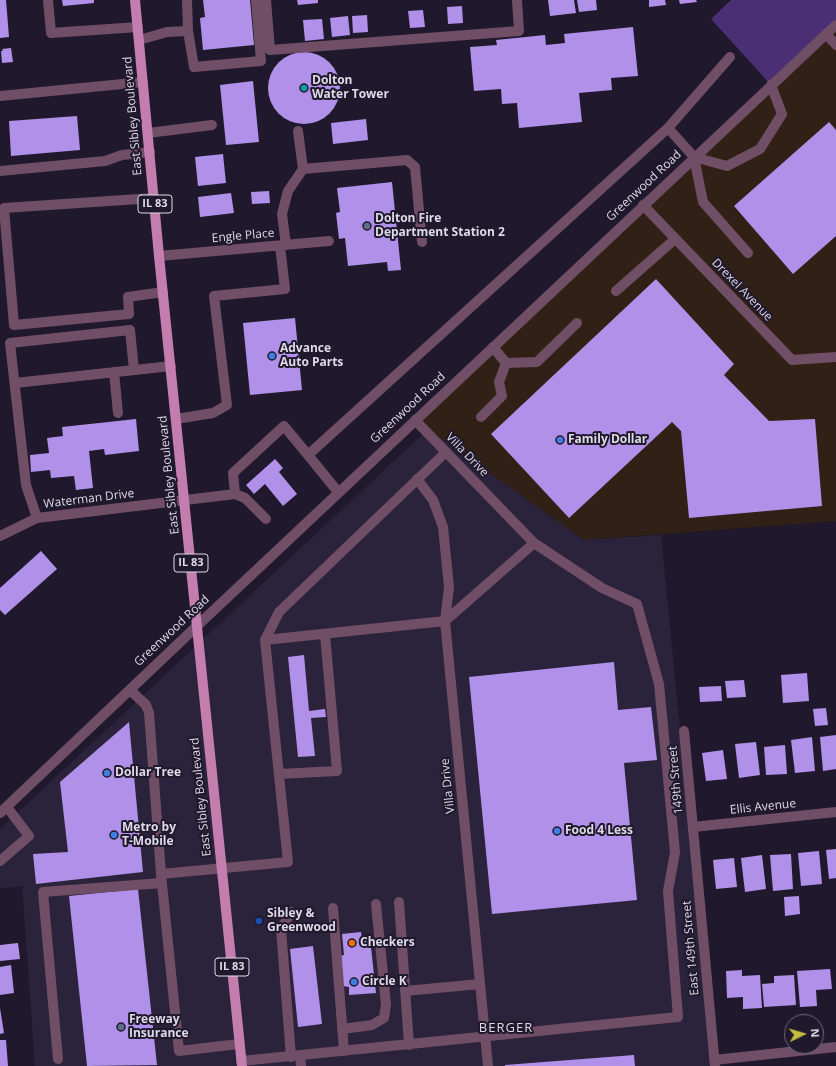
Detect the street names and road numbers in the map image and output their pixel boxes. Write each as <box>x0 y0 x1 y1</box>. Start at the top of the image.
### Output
street label: East Sibley Boulevard <box>121 56 145 176</box>
street label: Greenwood Road <box>604 148 684 224</box>
road number: IL 83 <box>138 195 172 213</box>
street label: Engle Place <box>211 226 275 246</box>
street label: Drexel Avenue <box>709 256 775 324</box>
street label: Greenwood Road <box>368 370 448 446</box>
street label: East Sibley Boulevard <box>156 415 182 535</box>
street label: Villa Drive <box>443 430 491 480</box>
street label: Waterman Drive <box>43 486 135 512</box>
road number: IL 83 <box>174 554 208 572</box>
street label: Greenwood Road <box>132 593 212 669</box>
street label: East Sibley Boulevard <box>188 737 214 857</box>
street label: 149th Street <box>666 745 686 815</box>
street label: Villa Drive <box>438 758 458 814</box>
street label: Ellis Avenue <box>729 796 797 818</box>
street label: East 149th Street <box>680 900 702 996</box>
road number: IL 83 <box>215 958 249 976</box>

